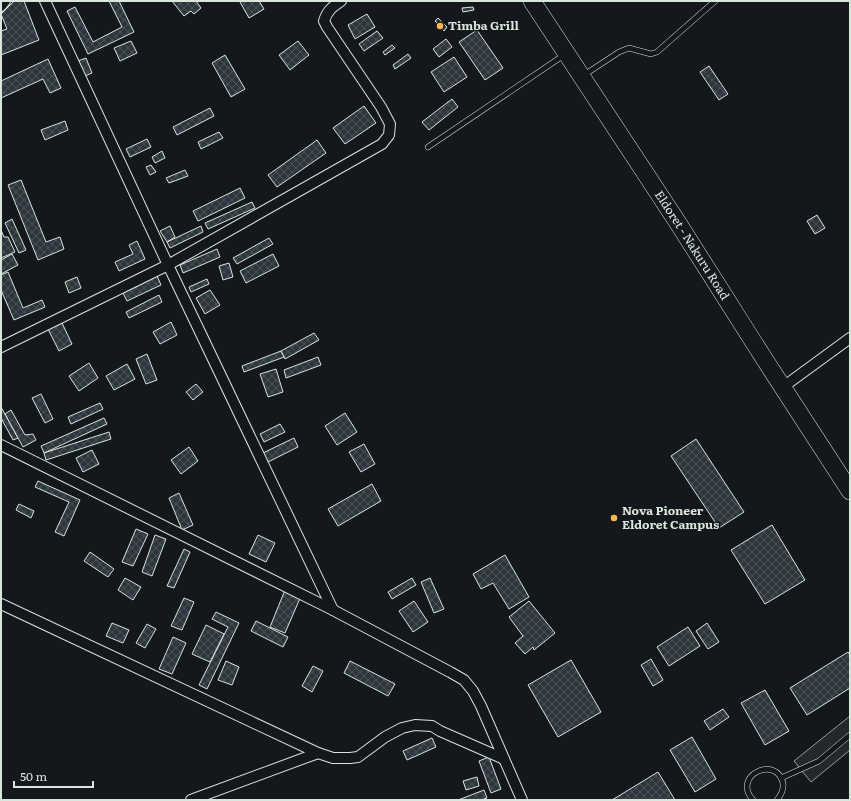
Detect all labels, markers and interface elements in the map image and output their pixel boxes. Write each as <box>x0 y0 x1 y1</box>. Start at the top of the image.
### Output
place label: Timba Grill <box>448 16 520 34</box>
marker: Timba Grill <box>435 21 445 31</box>
street label: Eldoret - Nakuru Road <box>651 187 735 304</box>
place label: Nova Pioneer Eldoret Campus <box>622 501 719 533</box>
marker: Nova Pioneer Eldoret Campus <box>609 513 619 523</box>
scale bar <box>14 763 93 789</box>
text: 50 m <box>20 767 47 785</box>

